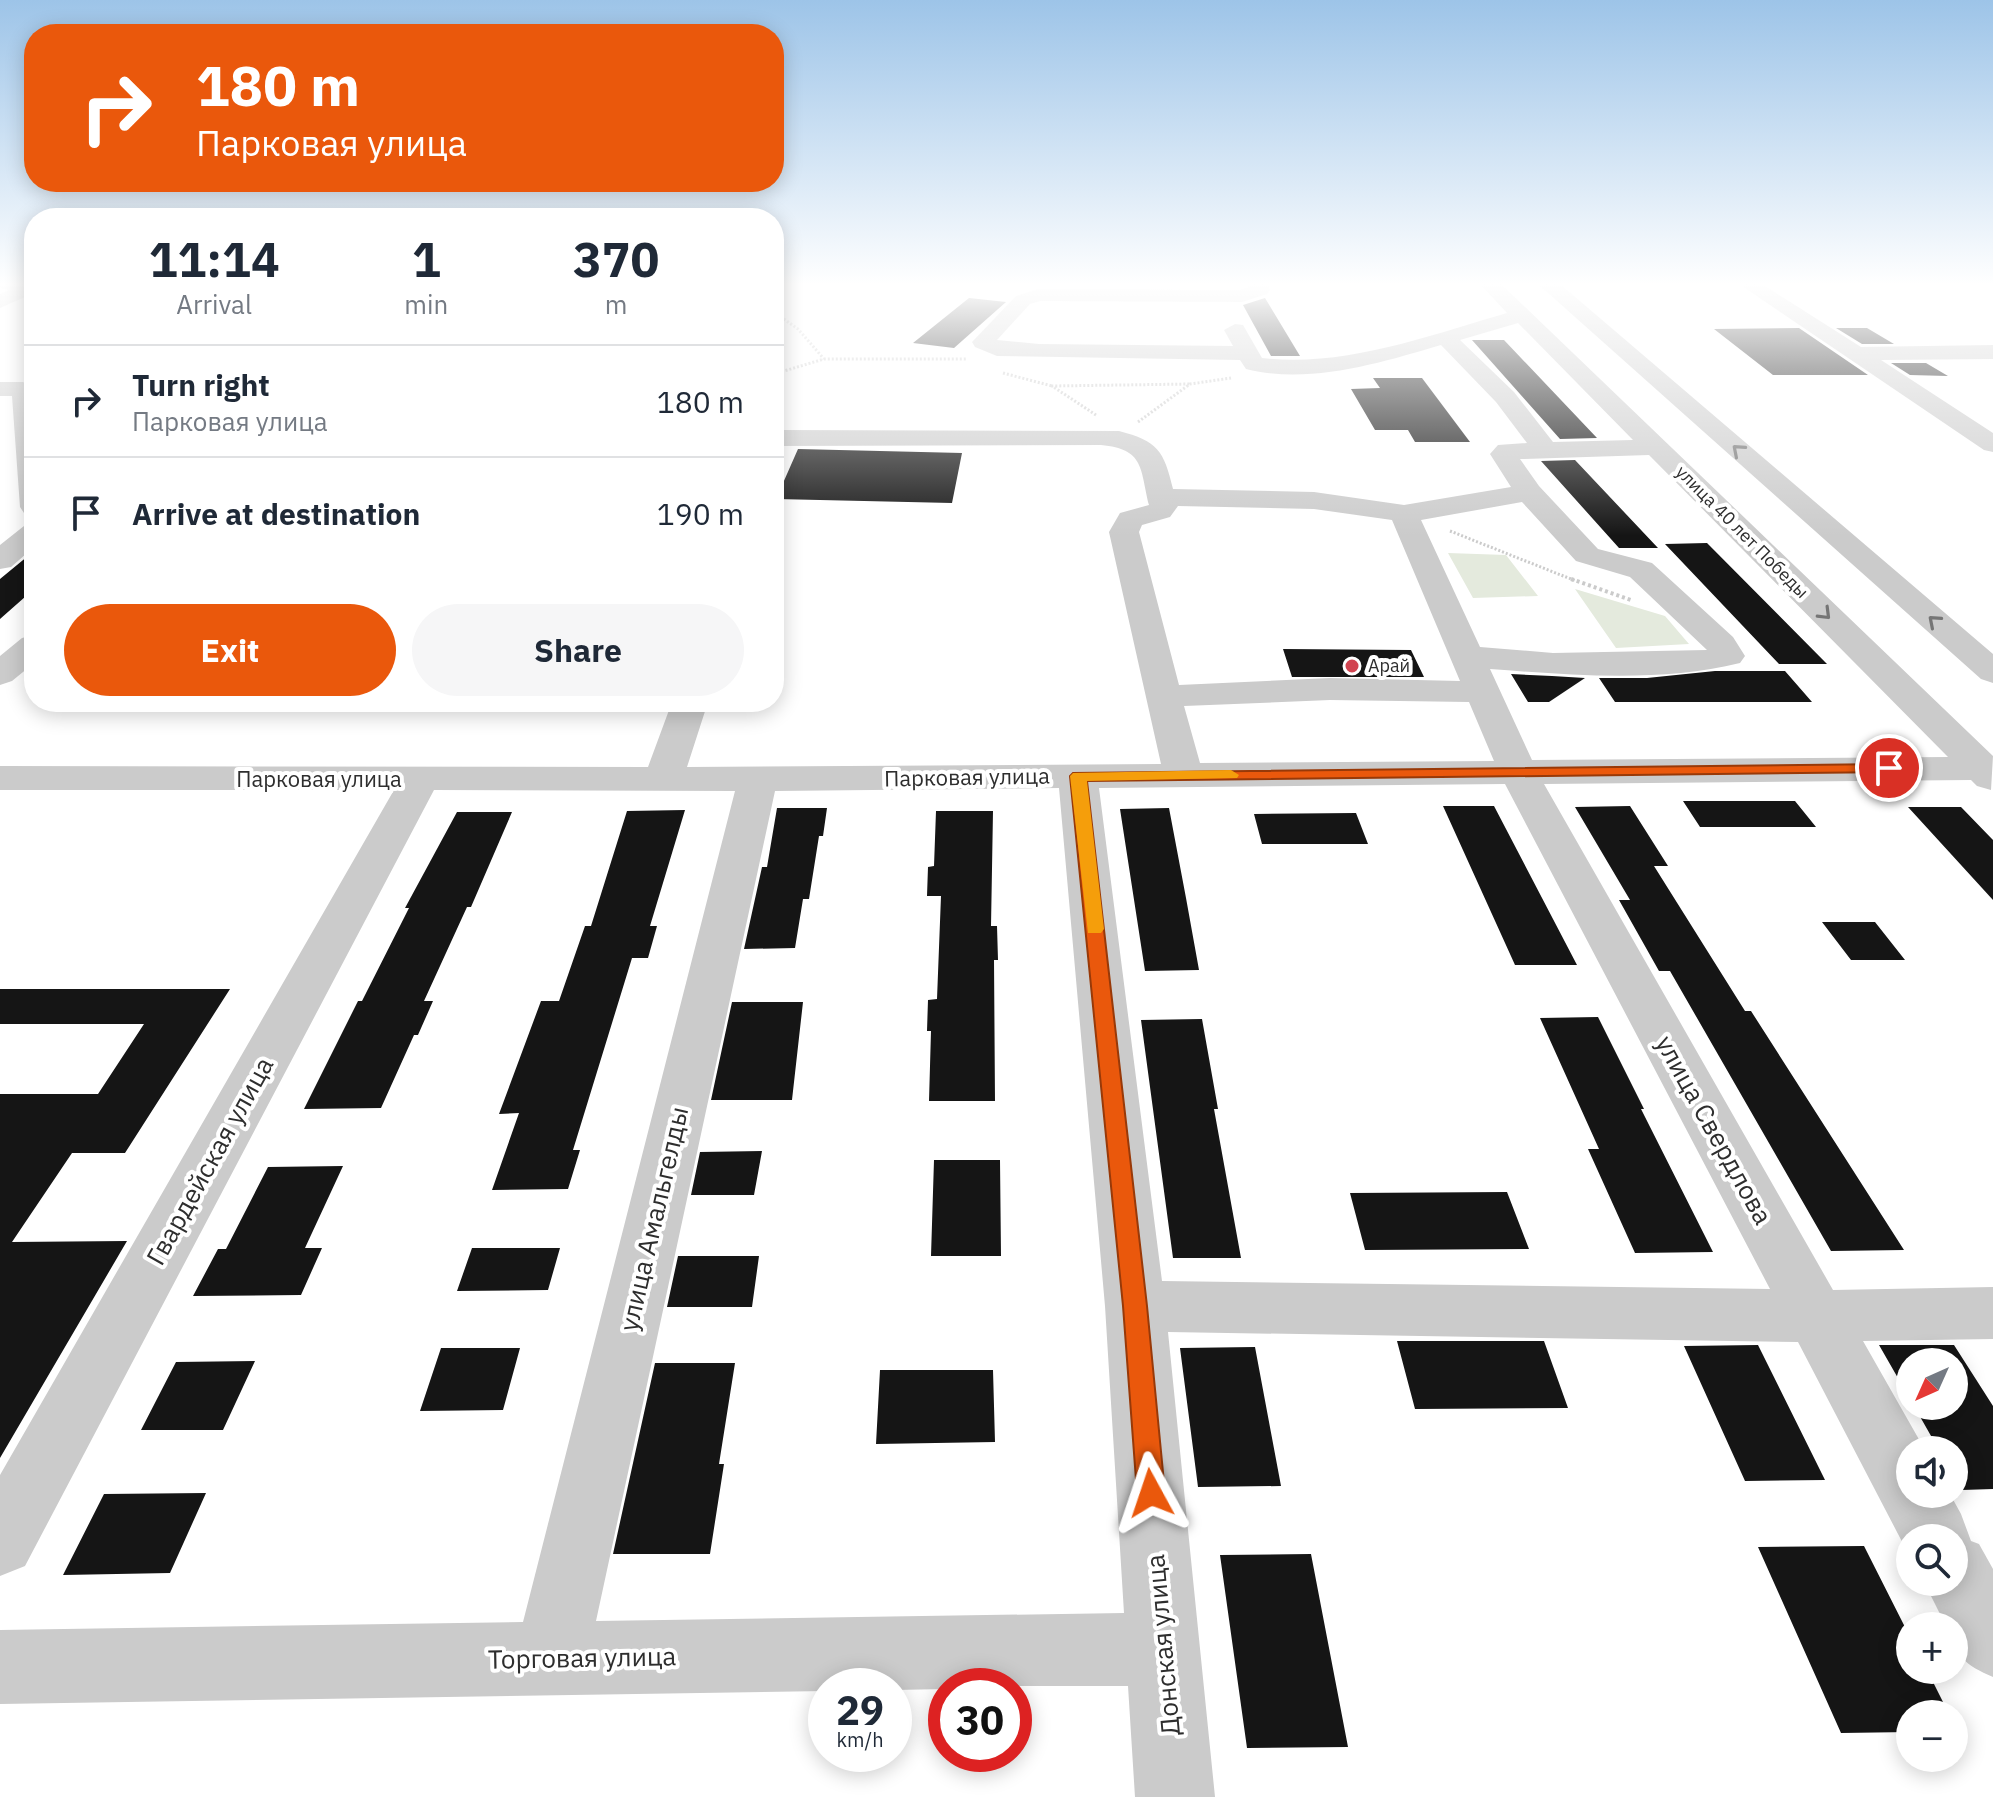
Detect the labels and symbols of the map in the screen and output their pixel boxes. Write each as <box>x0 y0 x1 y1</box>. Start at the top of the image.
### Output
one-way arrow <box>1733 445 1748 460</box>
street label: улица 40 лет Победы <box>1671 460 1814 603</box>
one-way arrow <box>1816 605 1830 619</box>
one-way arrow <box>1929 616 1944 631</box>
place label: Арай <box>1368 654 1410 677</box>
marker: Арай <box>1343 657 1361 675</box>
pin <box>1855 734 1923 802</box>
street label: Парковая улица <box>884 761 1050 792</box>
street label: Парковая улица <box>236 764 402 793</box>
street label: улица Свердлова <box>1649 1029 1781 1230</box>
street label: Гвардейская улица <box>138 1050 280 1271</box>
street label: улица Амальгелды <box>611 1103 695 1334</box>
north arrow <box>1896 1348 1968 1420</box>
position arrow <box>1109 1451 1193 1535</box>
street label: Донская улица <box>1137 1553 1187 1737</box>
street label: Торговая улица <box>487 1638 677 1676</box>
speed limit sign: 30 <box>928 1668 1032 1772</box>

